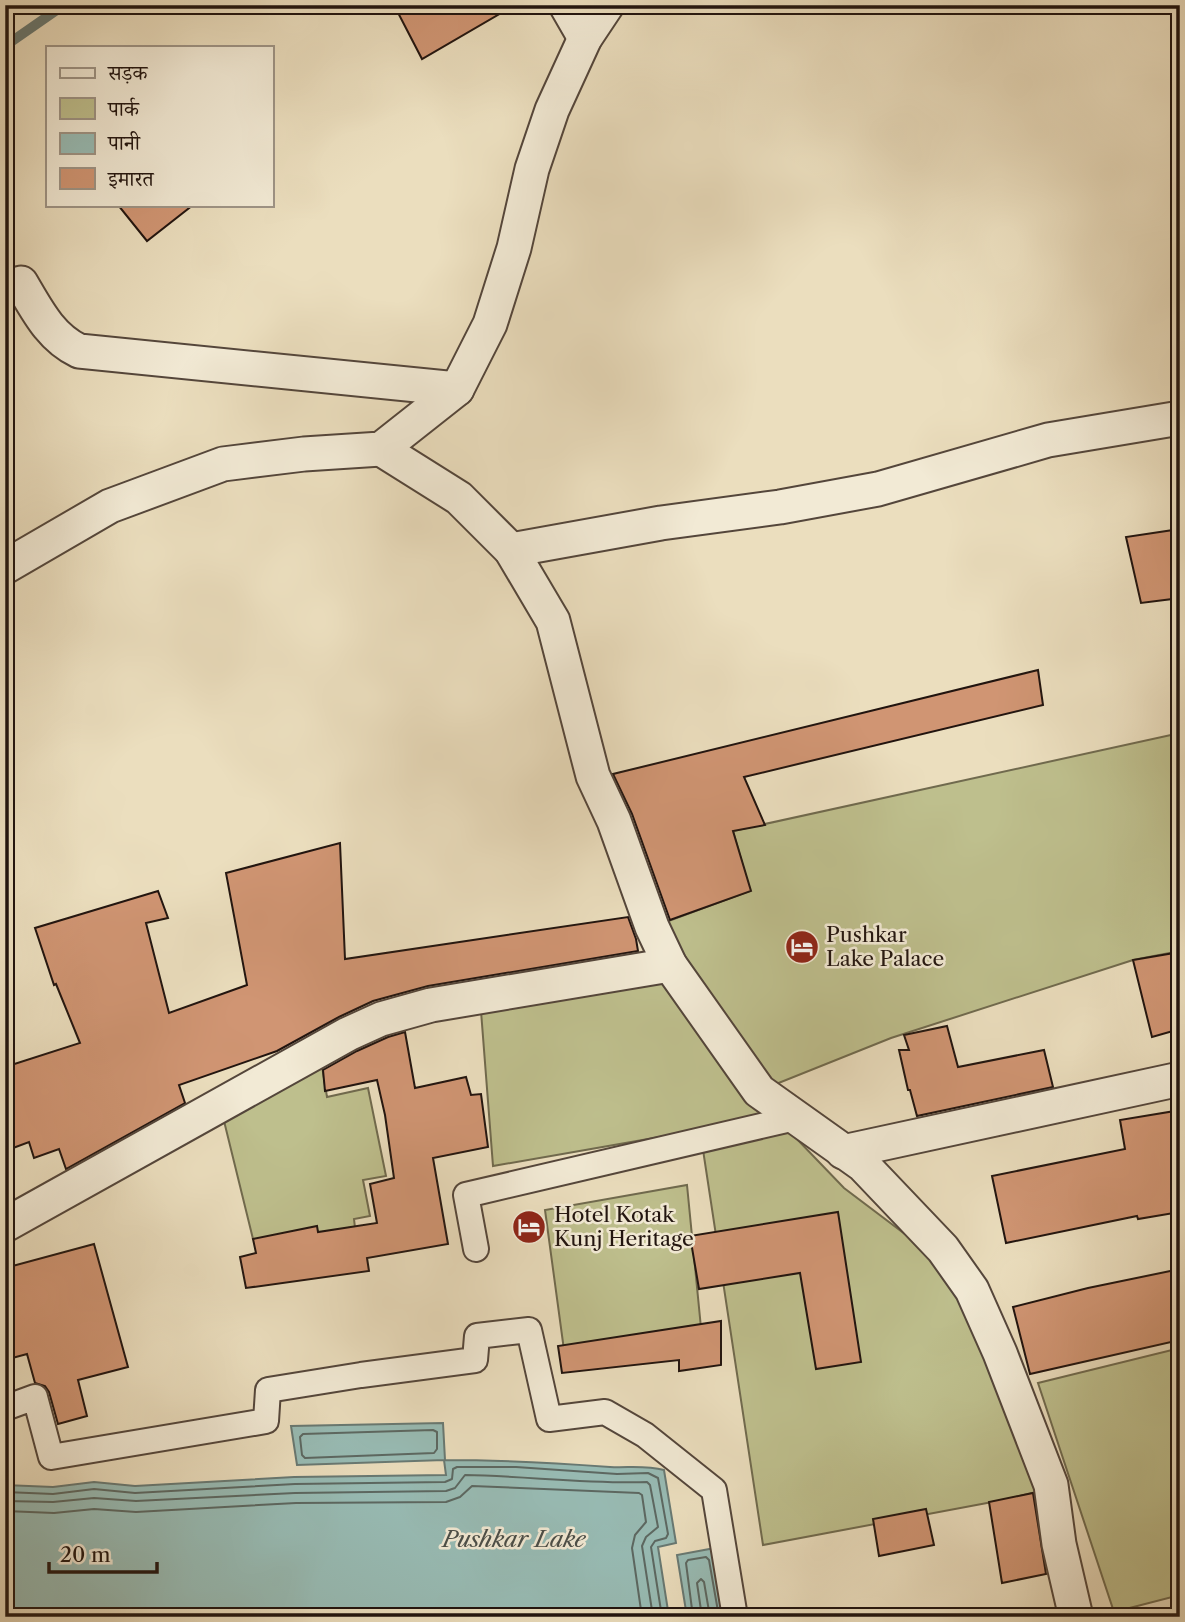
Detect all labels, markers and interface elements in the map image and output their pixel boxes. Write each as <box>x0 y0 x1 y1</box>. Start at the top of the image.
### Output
legend <box>46 46 273 206</box>
text: सड़क <box>107 60 148 85</box>
text: पार्क <box>107 96 140 121</box>
text: पानी <box>107 130 141 155</box>
text: इमारत <box>107 166 155 191</box>
place label: Pushkar Lake Palace <box>826 922 944 971</box>
hotel icon: Pushkar Lake Palace <box>783 928 821 966</box>
place label: Hotel Kotak Kunj Heritage <box>554 1202 694 1251</box>
hotel icon: Hotel Kotak Kunj Heritage <box>510 1208 548 1246</box>
water label: Pushkar Lake <box>440 1525 586 1553</box>
scale bar <box>49 1531 158 1575</box>
text: 20 m <box>60 1542 111 1567</box>

